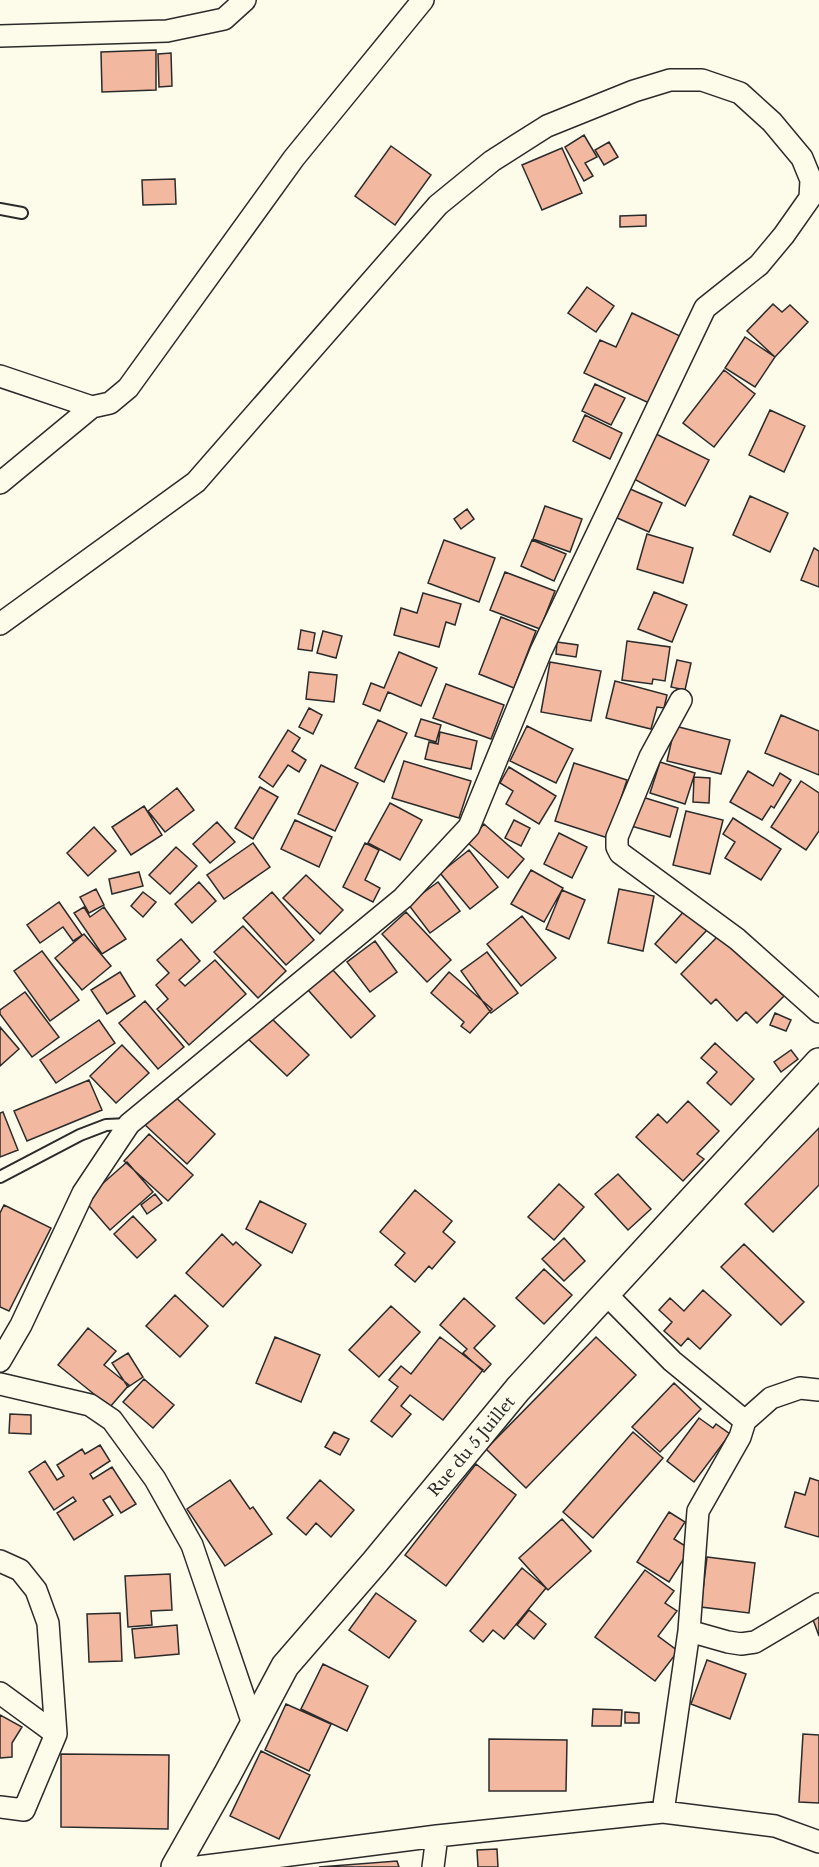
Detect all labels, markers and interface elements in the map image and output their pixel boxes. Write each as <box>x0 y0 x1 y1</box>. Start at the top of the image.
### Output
street label: Rue du 5 Juillet <box>423 1392 519 1500</box>

